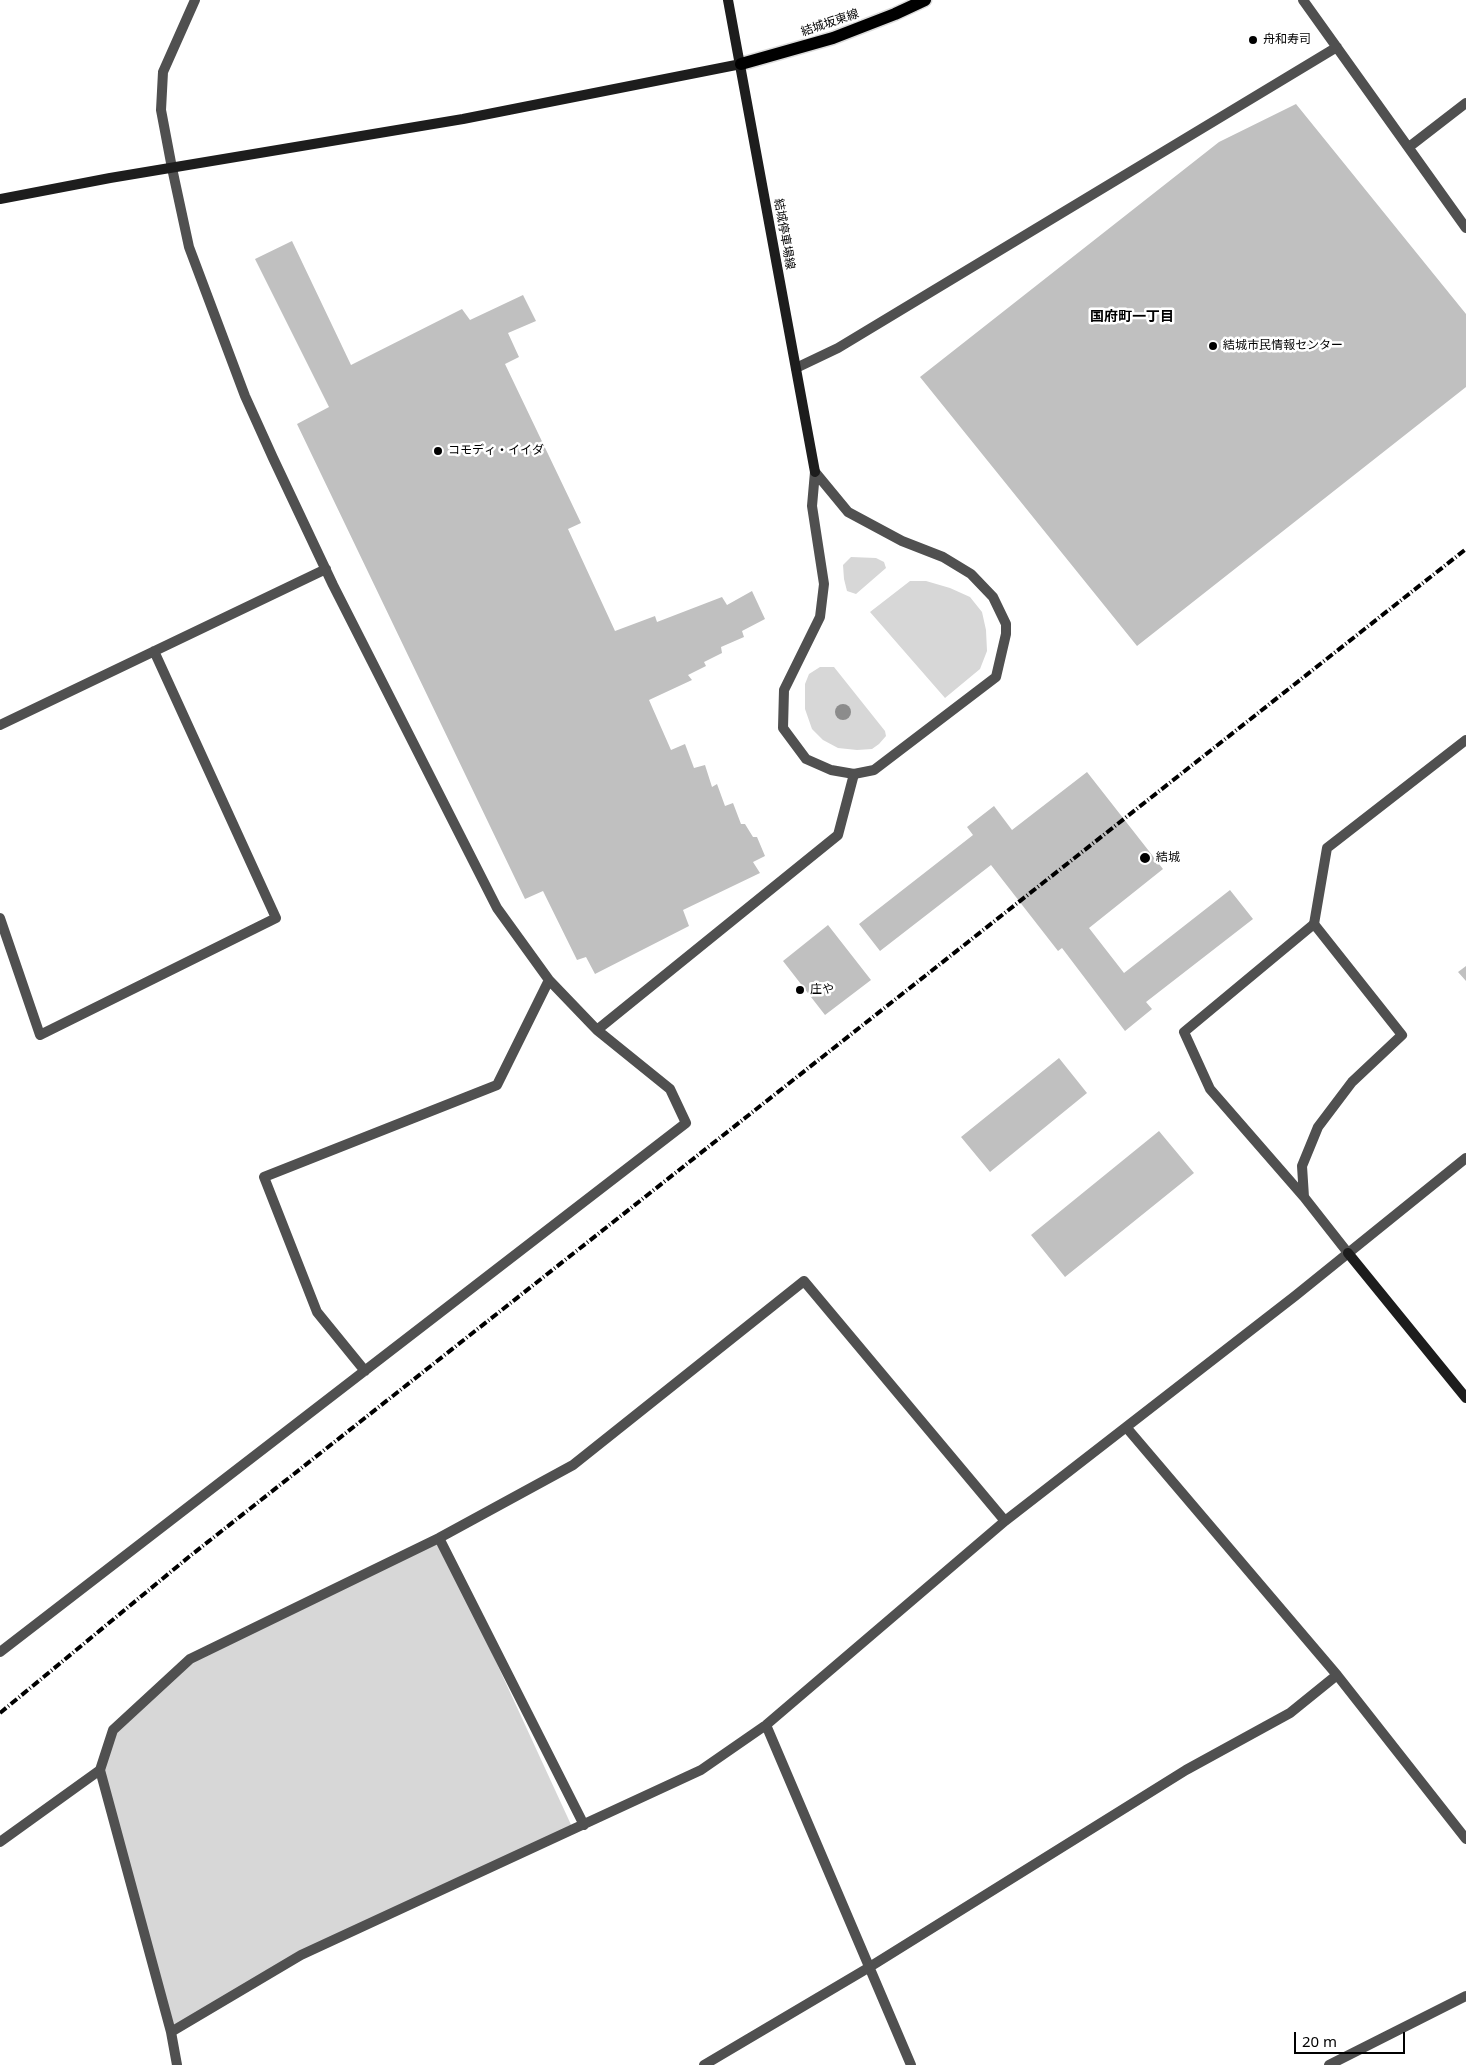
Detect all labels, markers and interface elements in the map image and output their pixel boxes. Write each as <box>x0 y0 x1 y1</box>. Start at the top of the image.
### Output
street label: 結城坂東線 <box>799 6 861 40</box>
place label: 舟和寿司 <box>1263 33 1311 47</box>
marker: 舟和寿司 <box>1247 34 1259 46</box>
street label: 結城停車場線 <box>771 197 797 271</box>
district label: 国府町一丁目 <box>1090 309 1174 325</box>
place label: 結城市民情報センター <box>1223 339 1343 353</box>
marker: 結城市民情報センター <box>1207 340 1219 352</box>
place label: コモディ・イイダ <box>448 444 544 458</box>
marker: コモディ・イイダ <box>432 445 444 457</box>
marker: 結城 <box>1138 851 1152 865</box>
place label: 結城 <box>1156 851 1180 865</box>
place label: 庄や <box>810 983 834 997</box>
marker: 庄や <box>794 984 806 996</box>
scale bar <box>1296 2022 1407 2054</box>
text: 20 m <box>1302 2031 1337 2051</box>

